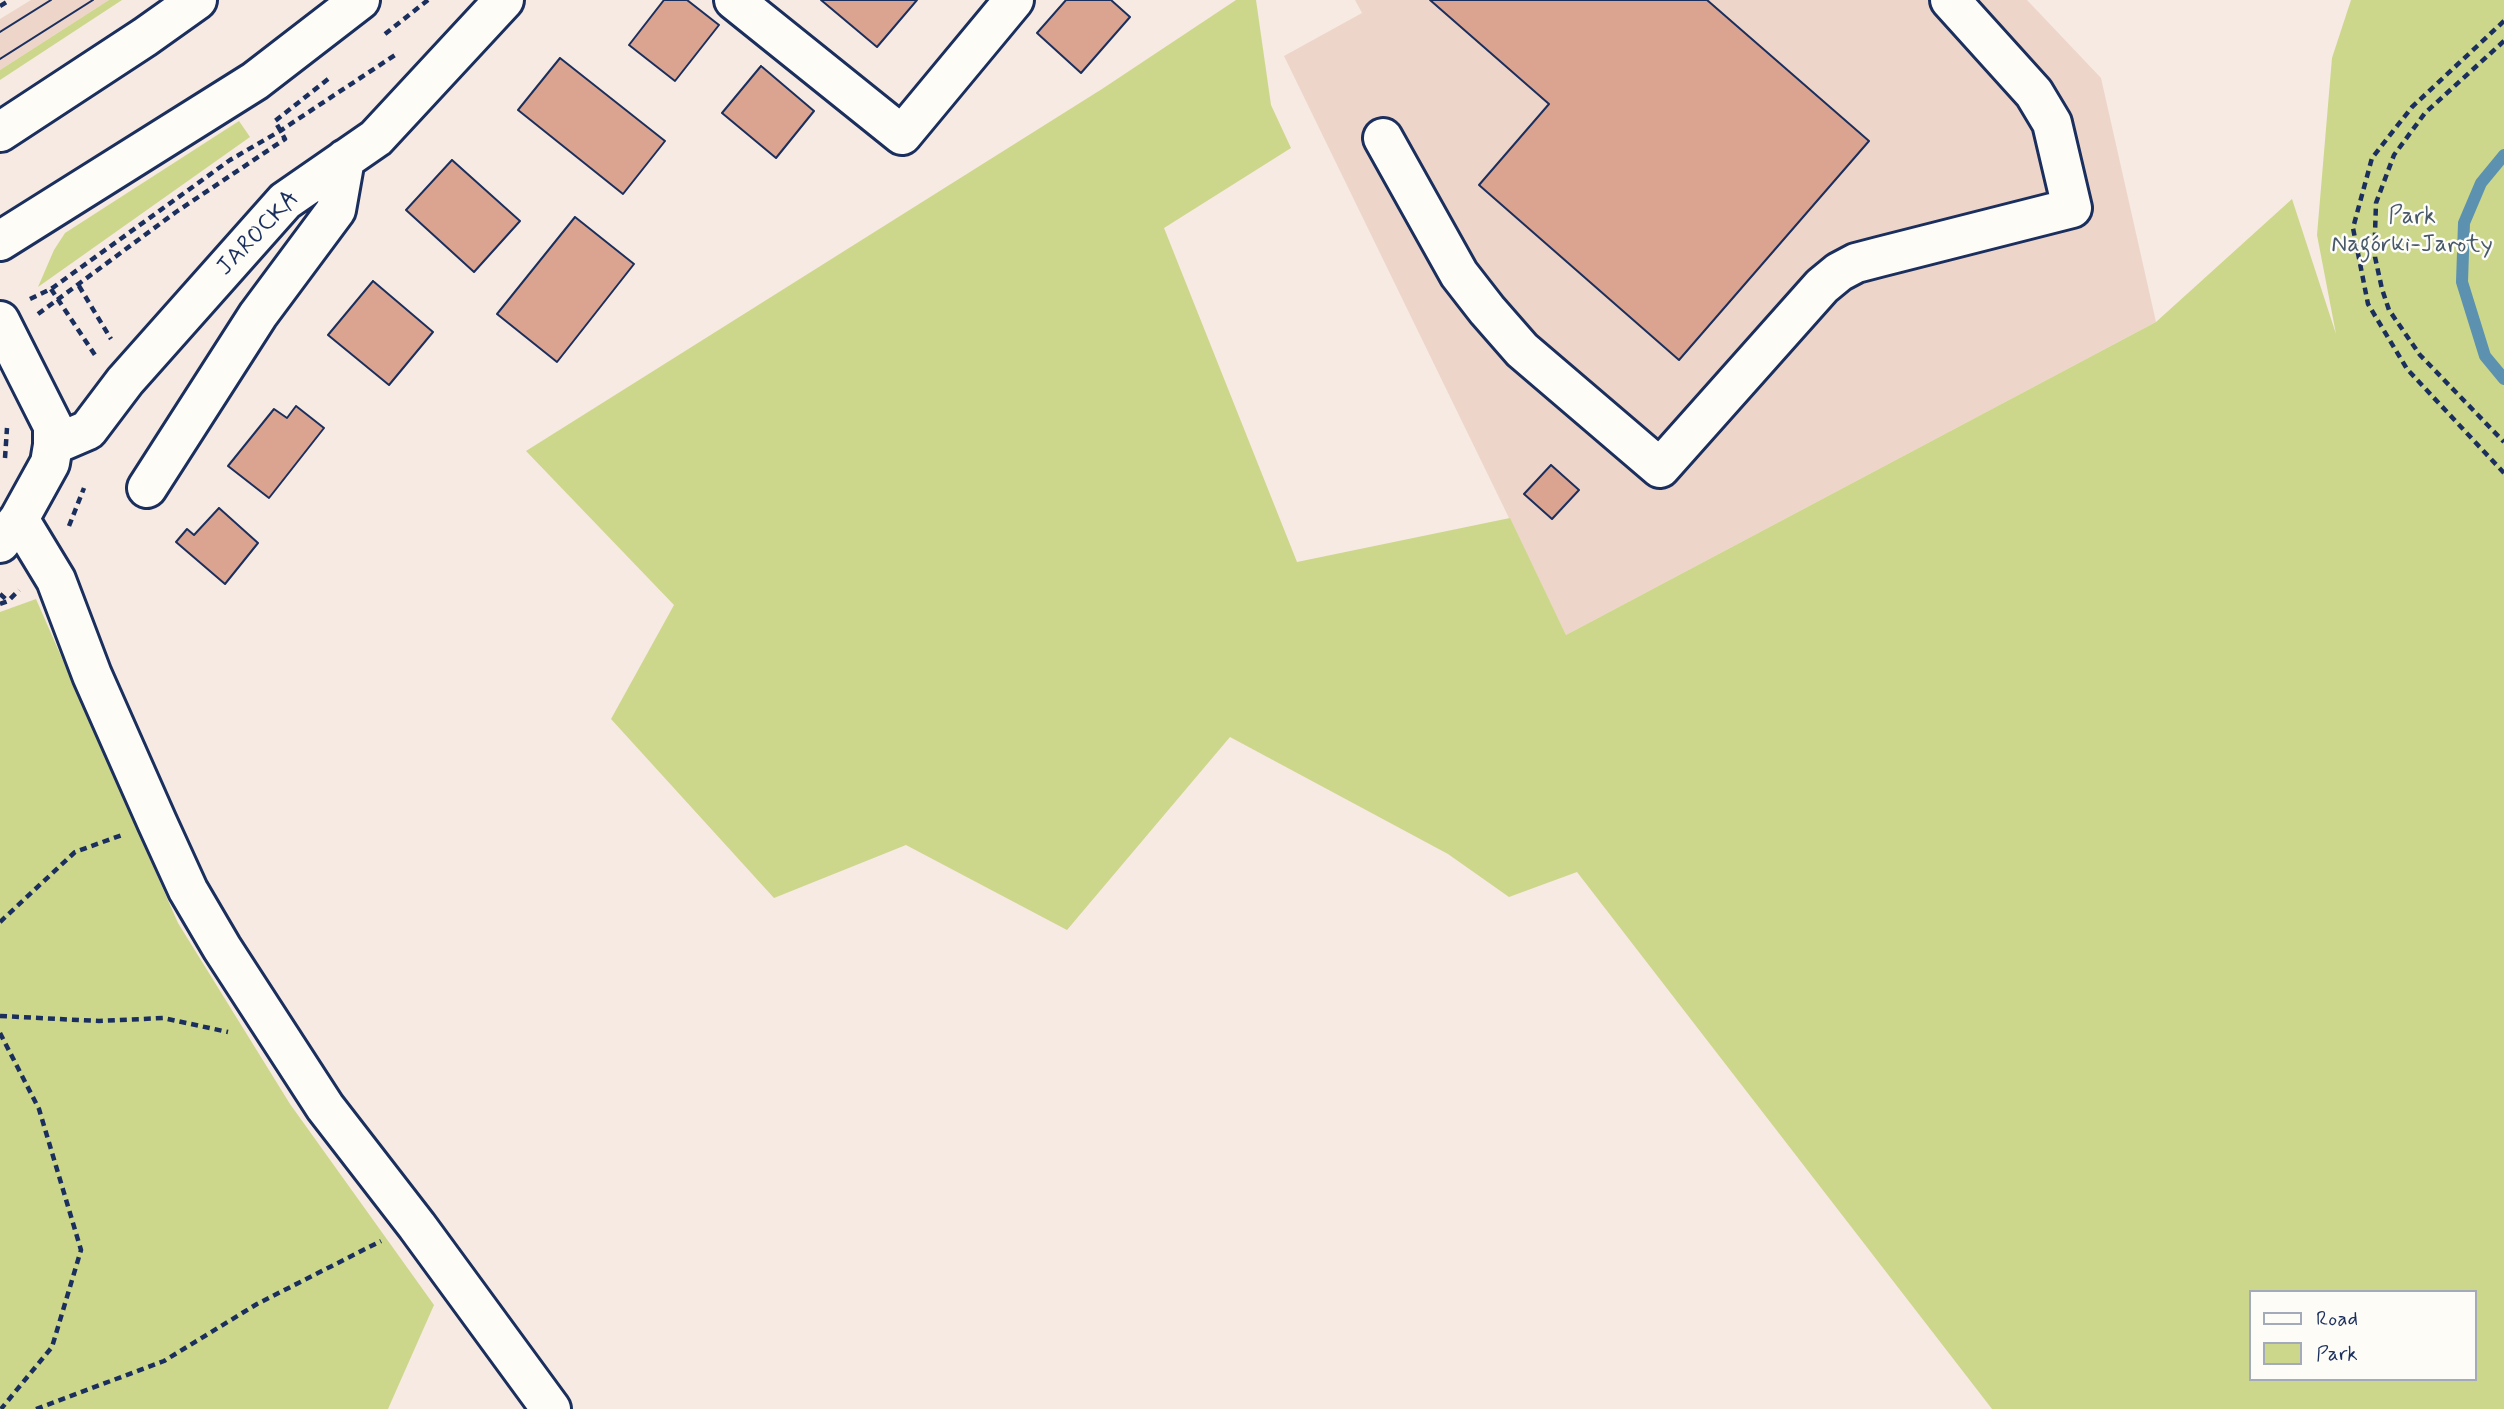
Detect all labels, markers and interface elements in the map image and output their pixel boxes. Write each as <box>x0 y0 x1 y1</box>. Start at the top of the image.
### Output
street label: JAROCKA <box>212 186 306 282</box>
park label: Park Nagórki-Jaroty <box>2331 204 2493 260</box>
legend <box>2248 1290 2476 1381</box>
text: Road <box>2316 1305 2358 1333</box>
text: Park <box>2316 1340 2358 1368</box>

